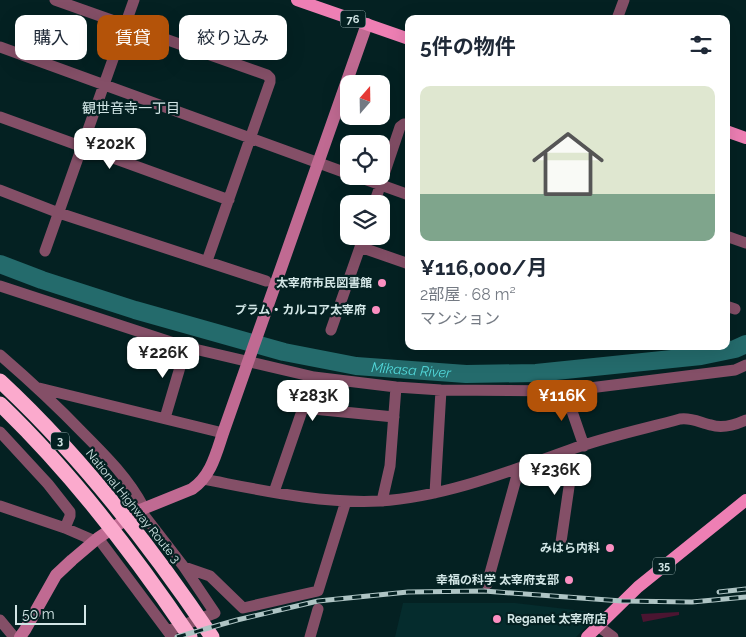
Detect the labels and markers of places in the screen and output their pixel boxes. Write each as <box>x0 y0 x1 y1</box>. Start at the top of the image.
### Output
pin: ¥202K <box>75 128 145 170</box>
place label: 太宰府市民図書館 <box>276 276 372 290</box>
marker: 太宰府市民図書館 <box>376 277 388 289</box>
place label: プラム・カルコア太宰府 <box>235 303 366 317</box>
marker: プラム・カルコア太宰府 <box>370 304 382 316</box>
pin: ¥226K <box>128 336 198 379</box>
pin: ¥283K <box>278 380 348 422</box>
pin: ¥116K <box>527 380 597 422</box>
pin: ¥236K <box>520 454 590 496</box>
place label: みはら内科 <box>540 541 600 555</box>
marker: みはら内科 <box>604 542 616 554</box>
place label: 幸福の科学 太宰府支部 <box>436 573 559 587</box>
marker: 幸福の科学 太宰府支部 <box>563 574 575 586</box>
place label: Reganet 太宰府店 <box>507 612 606 626</box>
marker: Reganet 太宰府店 <box>491 613 503 625</box>

